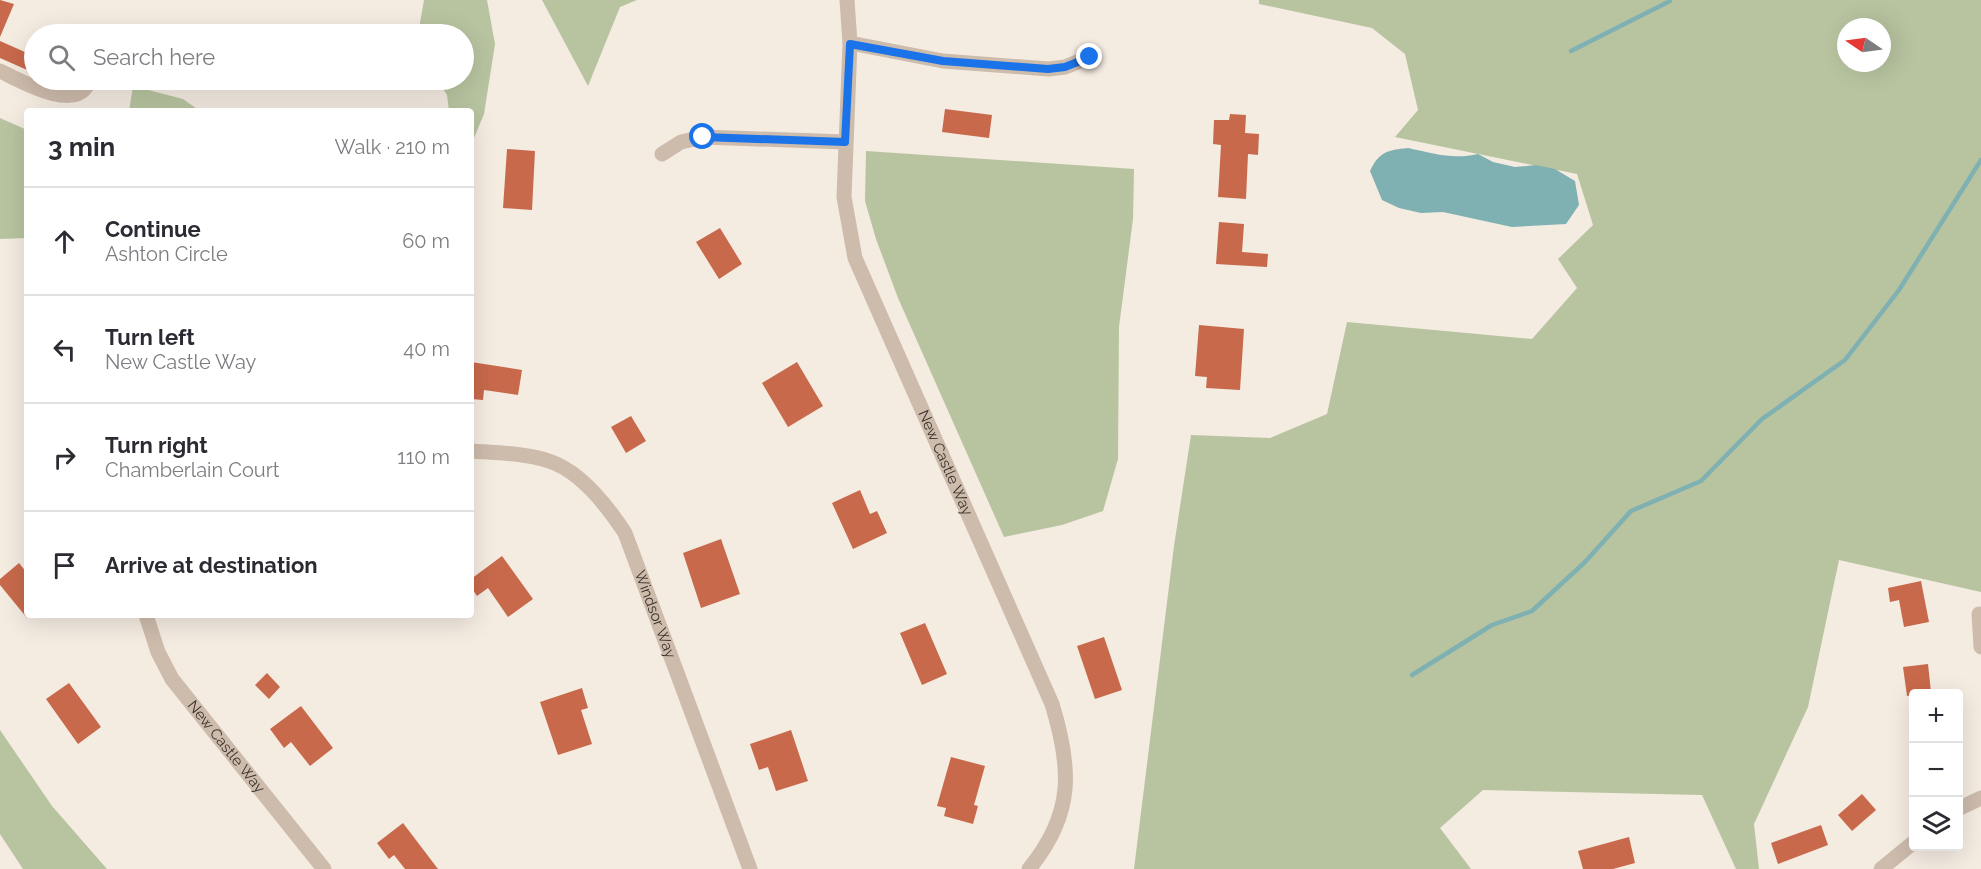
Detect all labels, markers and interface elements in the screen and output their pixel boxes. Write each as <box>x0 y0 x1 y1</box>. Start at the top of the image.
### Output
north arrow <box>1837 18 1891 72</box>
search box <box>24 24 474 90</box>
icon: search <box>45 41 78 74</box>
route end <box>1076 43 1102 69</box>
text: Search here <box>93 44 215 70</box>
route start <box>689 123 715 149</box>
text: 3 min <box>48 132 115 162</box>
text: Walk · 210 m <box>335 135 450 159</box>
text: Continue <box>105 216 201 242</box>
icon: ahead <box>48 225 81 258</box>
text: 60 m <box>402 229 450 253</box>
text: Ashton Circle <box>105 242 228 266</box>
text: Turn left <box>105 324 195 350</box>
icon: left <box>48 333 81 366</box>
text: 40 m <box>403 337 450 361</box>
text: New Castle Way <box>105 350 256 374</box>
street label: New Castle Way <box>914 407 977 518</box>
text: Turn right <box>105 432 208 458</box>
icon: right <box>48 441 81 474</box>
text: 110 m <box>397 445 450 469</box>
text: Chamberlain Court <box>105 458 279 482</box>
icon: arrive <box>48 549 81 582</box>
text: Arrive at destination <box>105 552 318 578</box>
street label: Windsor Way <box>631 568 680 661</box>
map controls <box>1909 689 1963 851</box>
button: + <box>1909 689 1963 743</box>
street label: New Castle Way <box>184 697 269 797</box>
button: − <box>1909 743 1963 797</box>
button: layers <box>1909 797 1963 851</box>

